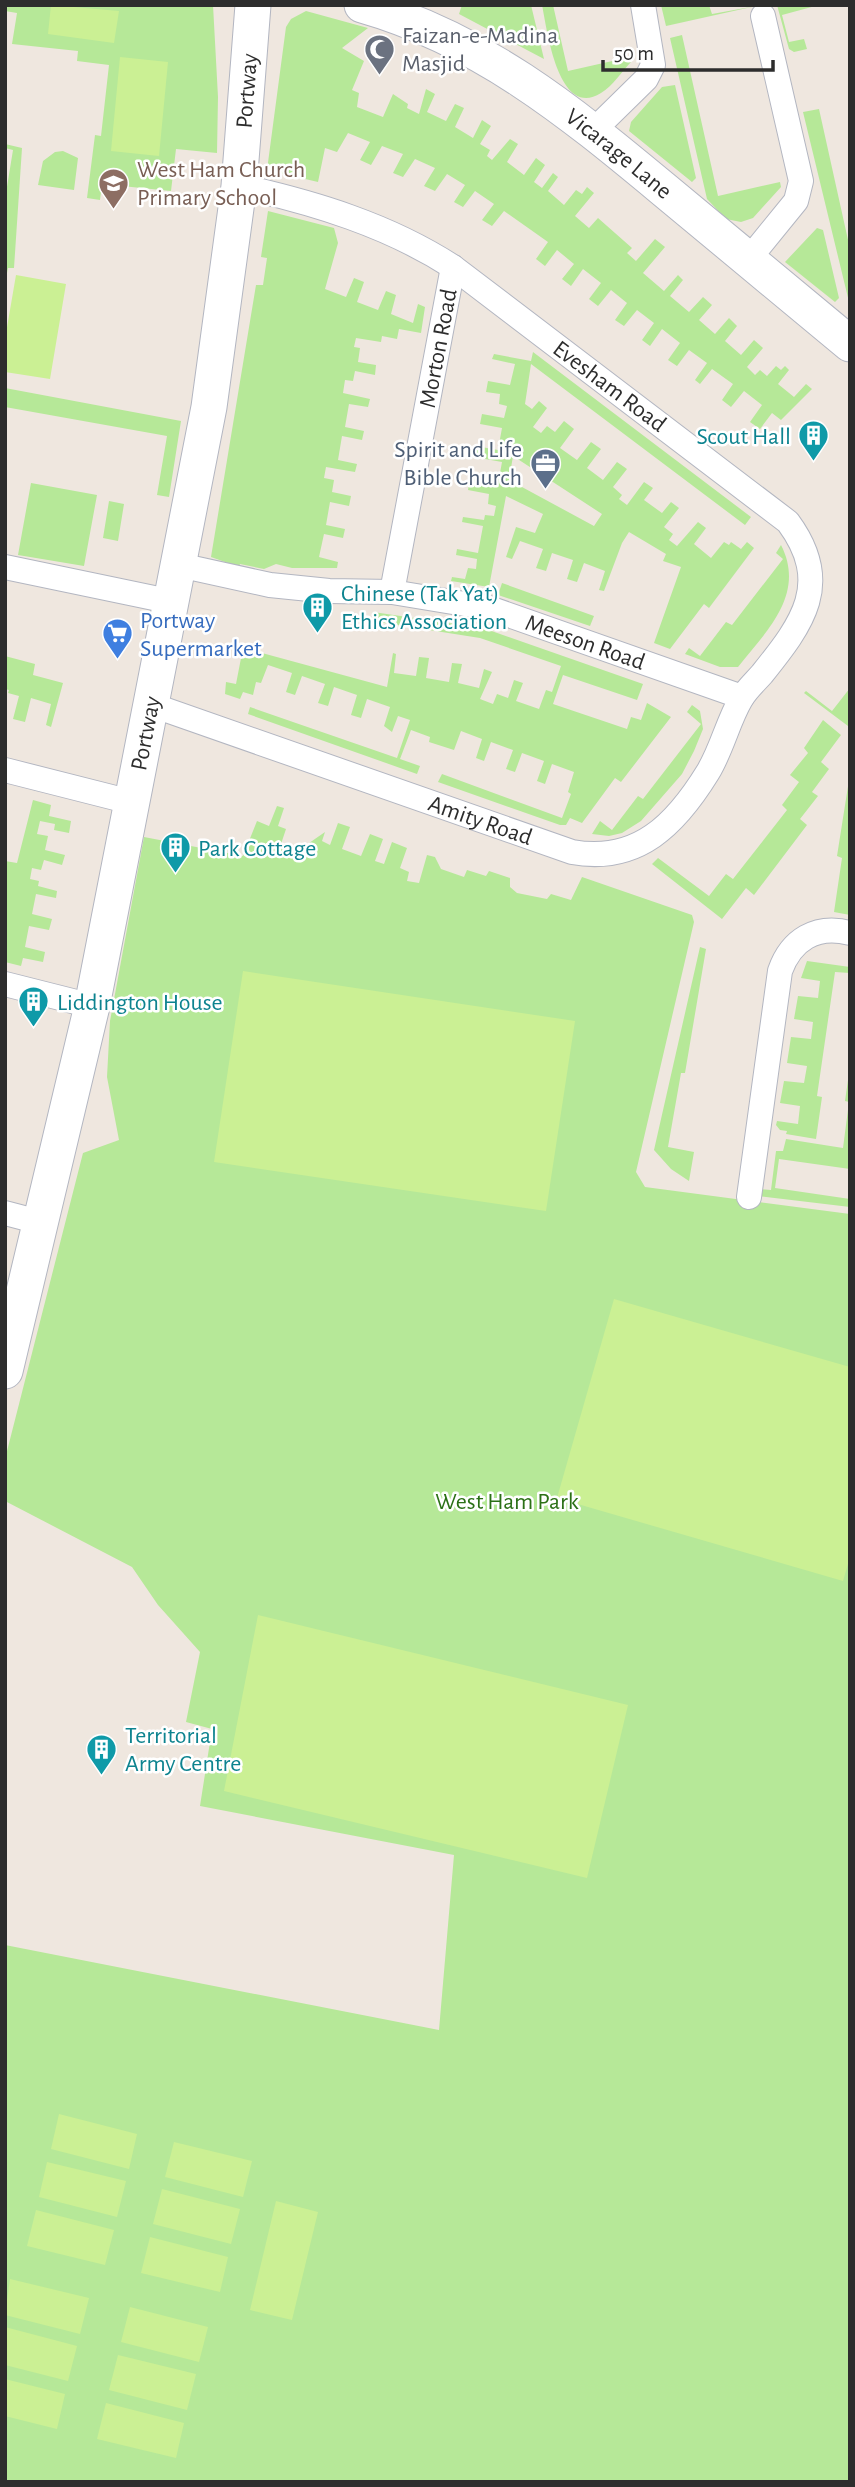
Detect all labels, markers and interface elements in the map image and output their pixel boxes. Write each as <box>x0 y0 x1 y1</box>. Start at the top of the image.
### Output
place label: Faizan-e-Madina Masjid <box>402 24 558 76</box>
scale bar <box>603 28 773 72</box>
mosque icon: Faizan-e-Madina Masjid <box>362 32 396 76</box>
text: 50 m <box>614 43 654 64</box>
street label: Portway <box>232 52 262 129</box>
street label: Vicarage Lane <box>561 104 676 204</box>
place label: West Ham Church Primary School <box>137 158 305 210</box>
school or university icon: West Ham Church Primary School <box>97 166 131 210</box>
street label: Morton Road <box>416 287 462 410</box>
street label: Evesham Road <box>548 337 670 437</box>
building icon: Scout Hall <box>797 419 831 463</box>
place label: Scout Hall <box>696 425 791 449</box>
place label: Spirit and Life Bible Church <box>394 438 522 490</box>
office icon: Spirit and Life Bible Church <box>528 446 562 490</box>
place label: Chinese (Tak Yat) Ethics Association <box>341 582 507 634</box>
building icon: Chinese (Tak Yat) Ethics Association <box>301 590 335 634</box>
place label: Portway Supermarket <box>140 609 262 661</box>
street label: Meeson Road <box>522 611 648 675</box>
supermarket icon: Portway Supermarket <box>100 617 134 661</box>
street label: Portway <box>127 694 165 773</box>
street label: Amity Road <box>425 792 535 850</box>
building icon: Park Cottage <box>158 831 192 875</box>
place label: Park Cottage <box>198 837 316 861</box>
building icon: Liddington House <box>17 985 51 1029</box>
place label: Liddington House <box>57 991 223 1015</box>
park label: West Ham Park <box>435 1490 579 1514</box>
place label: Territorial Army Centre <box>125 1724 241 1776</box>
building icon: Territorial Army Centre <box>85 1732 119 1776</box>

